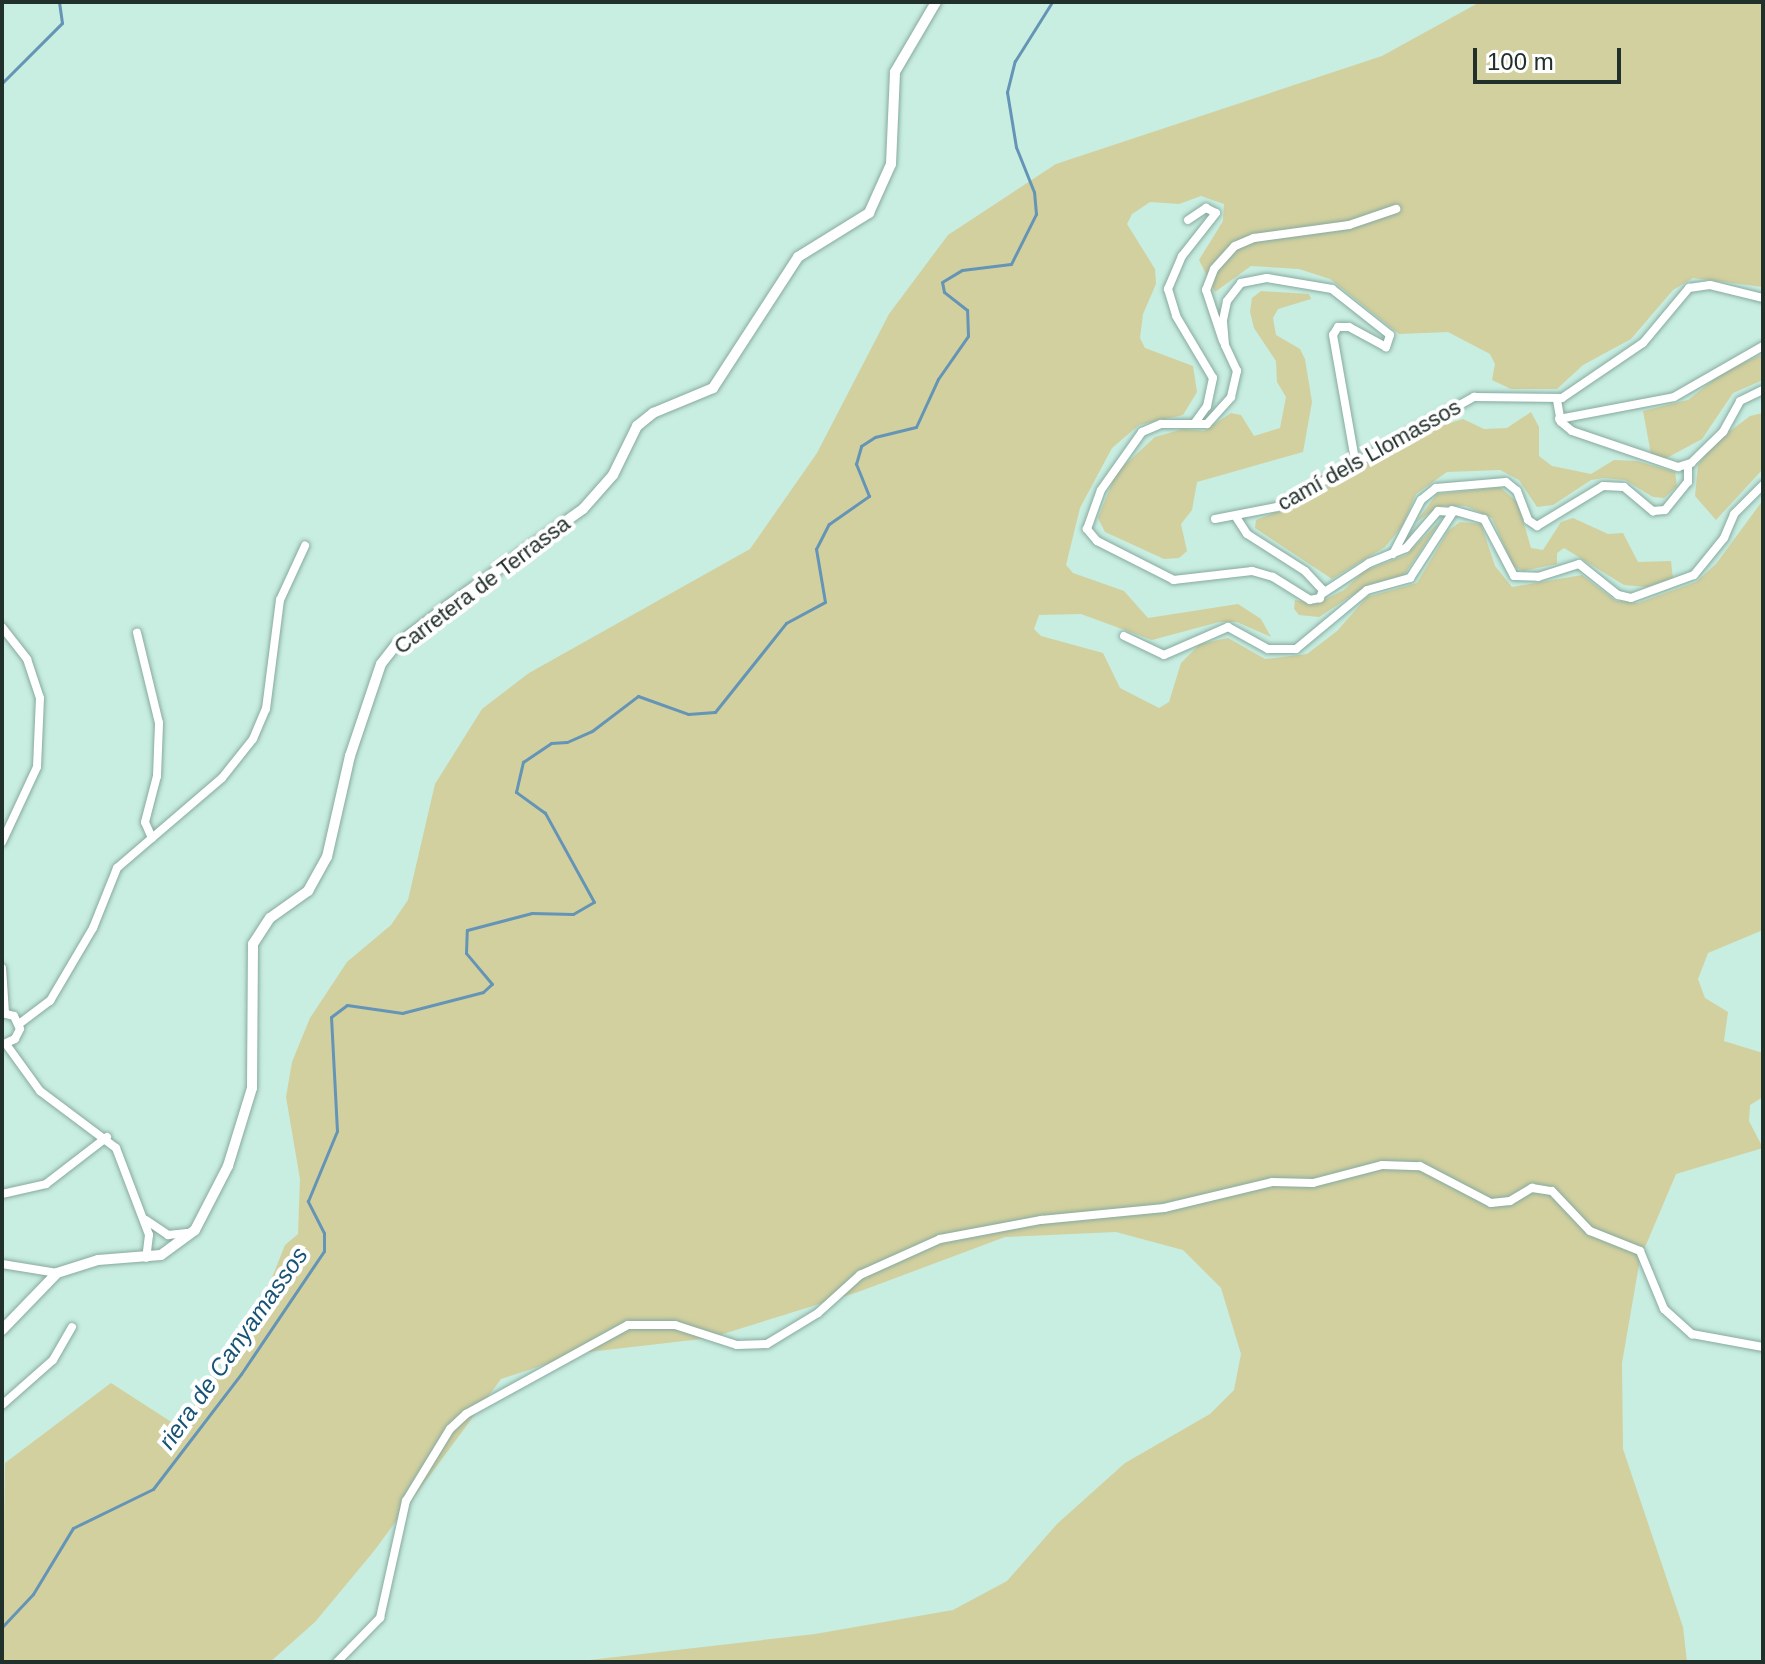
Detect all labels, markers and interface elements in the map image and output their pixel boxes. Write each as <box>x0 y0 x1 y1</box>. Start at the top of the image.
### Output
scale bar <box>1477 32 1625 82</box>
text: 100 m <box>1487 48 1554 75</box>
street label: camí dels Llomassos <box>1273 394 1465 516</box>
street label: Carretera de Terrassa <box>389 510 575 660</box>
water label: riera de Canyamassos <box>152 1241 314 1455</box>

